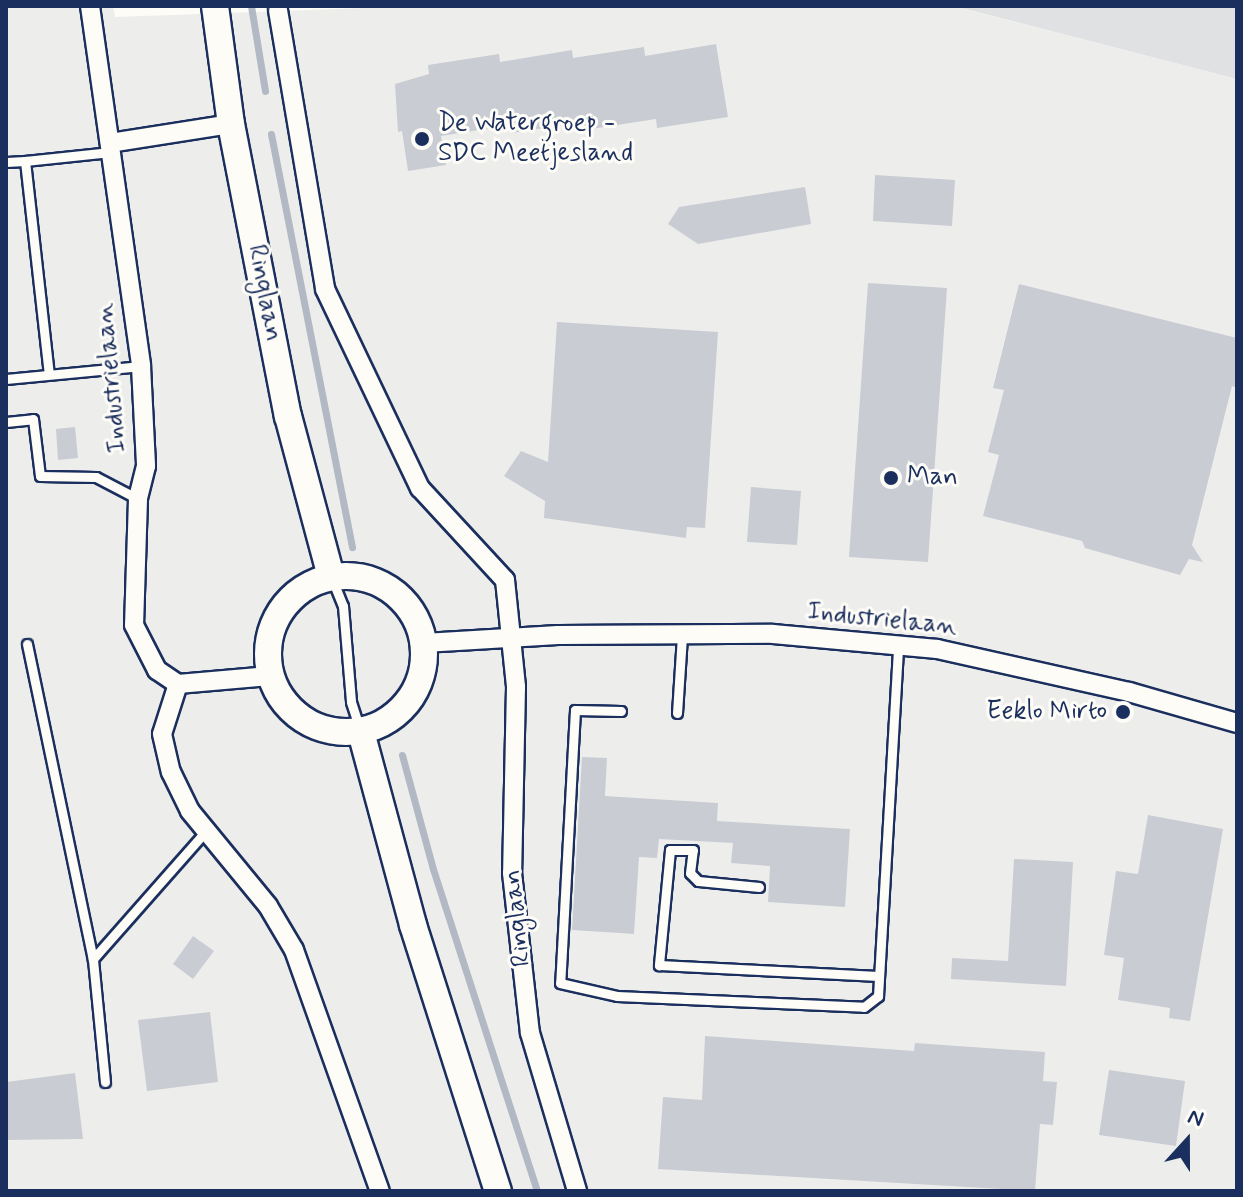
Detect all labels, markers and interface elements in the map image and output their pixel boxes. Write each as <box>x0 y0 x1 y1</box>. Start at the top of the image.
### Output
place label: De Watergroep - SDC Meetjesland <box>438 108 633 170</box>
marker: De Watergroep - SDC Meetjesland <box>413 130 431 148</box>
street label: Ringlaan <box>239 242 289 344</box>
street label: Industrielaan <box>90 302 134 454</box>
place label: Man <box>907 462 958 494</box>
marker: Man <box>882 469 900 487</box>
street label: Industrielaan <box>806 597 958 643</box>
place label: Eeklo Mirto <box>983 696 1107 728</box>
marker: Eeklo Mirto <box>1114 703 1132 721</box>
street label: Ringlaan <box>497 868 539 968</box>
north arrow <box>1147 1101 1227 1181</box>
text: N <box>1184 1103 1207 1134</box>

